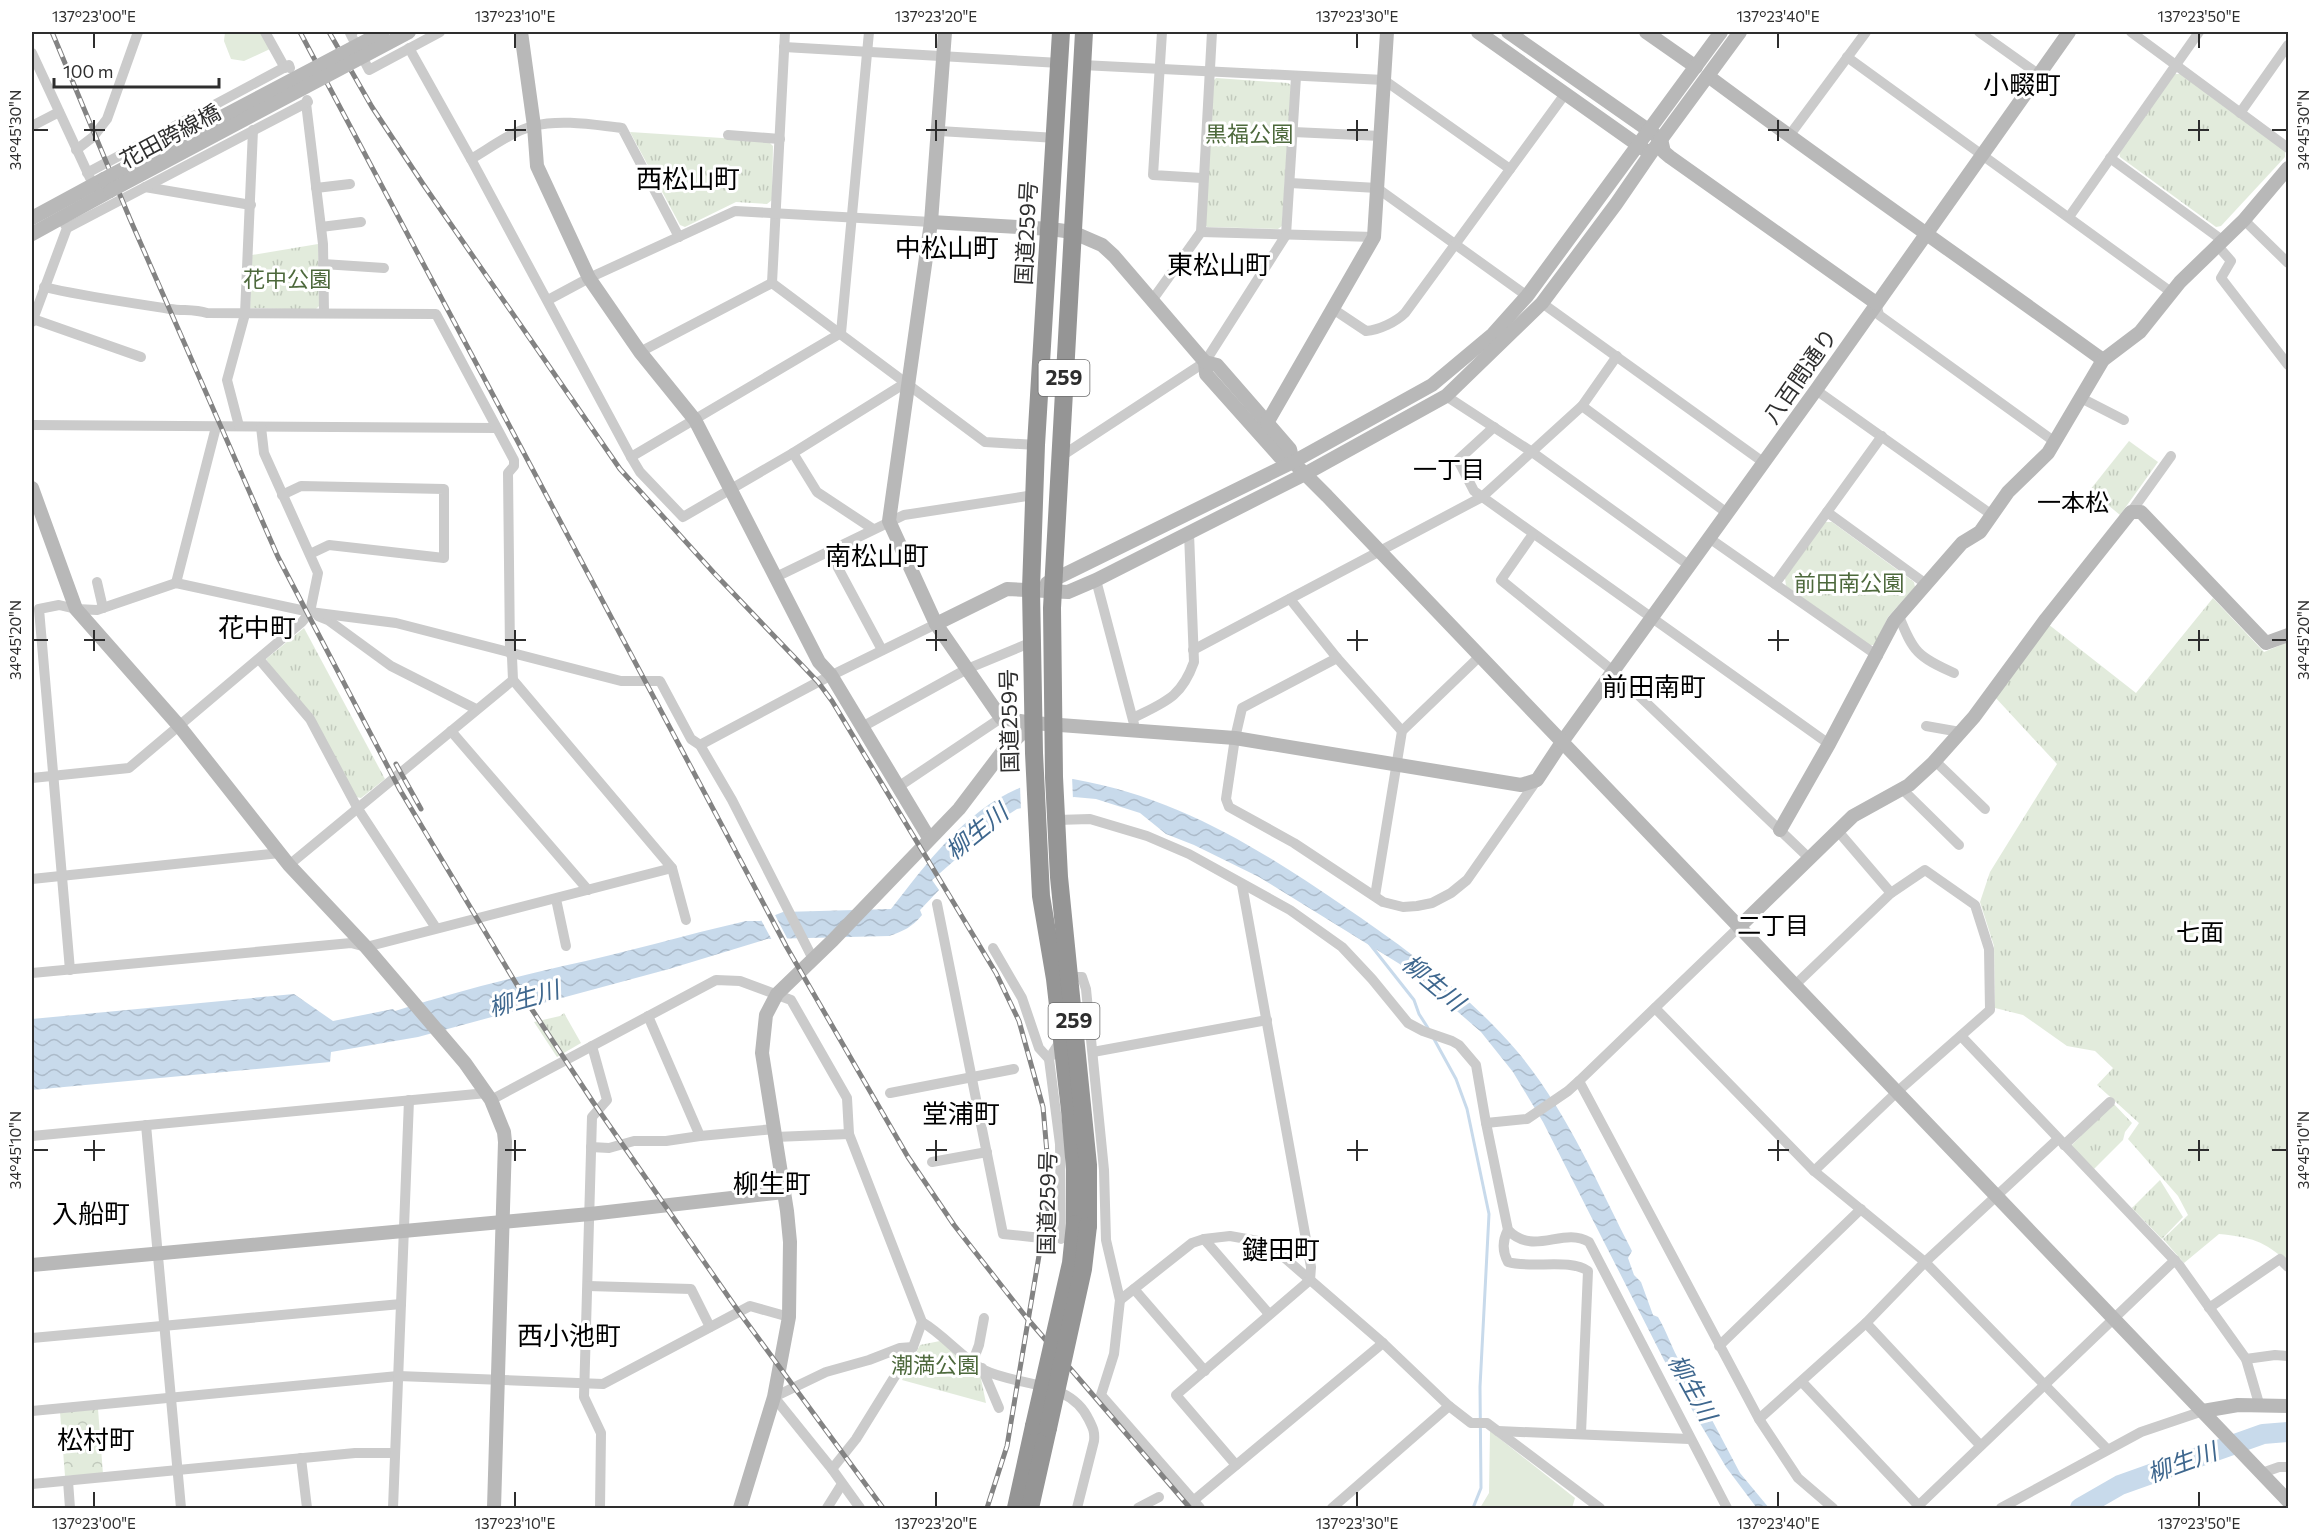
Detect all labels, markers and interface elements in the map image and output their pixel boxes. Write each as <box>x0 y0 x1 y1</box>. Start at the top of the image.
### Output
text: 137°23'00"E <box>52 7 136 25</box>
text: 137°23'10"E <box>475 7 555 25</box>
text: 137°23'20"E <box>895 7 977 25</box>
text: 137°23'30"E <box>1316 7 1398 25</box>
text: 137°23'40"E <box>1736 7 1820 25</box>
text: 137°23'50"E <box>2158 7 2240 25</box>
scale bar <box>54 51 219 89</box>
text: 100 m <box>63 60 113 82</box>
district label: 小畷町 <box>1983 68 2061 99</box>
text: 34°45'30"N <box>6 90 24 170</box>
text: 34°45'30"N <box>2294 90 2312 170</box>
street label: 花田跨線橋 <box>115 98 225 173</box>
park label: 黒福公園 <box>1205 120 1293 147</box>
district label: 西松山町 <box>636 162 740 193</box>
street label: 国道259号 <box>1009 180 1042 286</box>
district label: 中松山町 <box>895 231 999 262</box>
district label: 東松山町 <box>1167 248 1271 279</box>
park label: 花中公園 <box>243 265 331 292</box>
street label: 八百間通り <box>1757 323 1842 429</box>
road number: 259 <box>1038 360 1090 396</box>
district label: 一丁目 <box>1413 454 1485 483</box>
district label: 一本松 <box>2037 487 2109 516</box>
district label: 南松山町 <box>825 539 929 570</box>
park label: 前田南公園 <box>1794 569 1904 596</box>
text: 34°45'20"N <box>6 600 24 680</box>
text: 34°45'20"N <box>2294 600 2312 680</box>
district label: 花中町 <box>218 611 296 642</box>
street label: 国道259号 <box>994 669 1023 773</box>
district label: 前田南町 <box>1602 670 1706 701</box>
water label: 柳生川 <box>939 795 1015 865</box>
district label: 二丁目 <box>1737 910 1809 939</box>
district label: 七面 <box>2176 917 2224 946</box>
water label: 柳生川 <box>1397 948 1473 1018</box>
water label: 柳生川 <box>485 973 565 1021</box>
road number: 259 <box>1048 1003 1100 1039</box>
district label: 堂浦町 <box>922 1097 1000 1128</box>
text: 34°45'10"N <box>6 1111 24 1189</box>
text: 34°45'10"N <box>2294 1111 2312 1189</box>
street label: 国道259号 <box>1032 1151 1061 1255</box>
district label: 柳生町 <box>733 1167 811 1198</box>
district label: 入船町 <box>52 1197 130 1228</box>
district label: 鍵田町 <box>1242 1233 1320 1264</box>
district label: 西小池町 <box>517 1319 621 1350</box>
water label: 柳生川 <box>1663 1349 1725 1428</box>
park label: 潮満公園 <box>891 1351 979 1378</box>
district label: 松村町 <box>57 1423 135 1454</box>
water label: 柳生川 <box>2143 1435 2223 1488</box>
text: 137°23'00"E <box>52 1514 136 1532</box>
text: 137°23'10"E <box>475 1514 555 1532</box>
text: 137°23'20"E <box>895 1514 977 1532</box>
text: 137°23'30"E <box>1316 1514 1398 1532</box>
text: 137°23'40"E <box>1736 1514 1820 1532</box>
text: 137°23'50"E <box>2158 1514 2240 1532</box>

